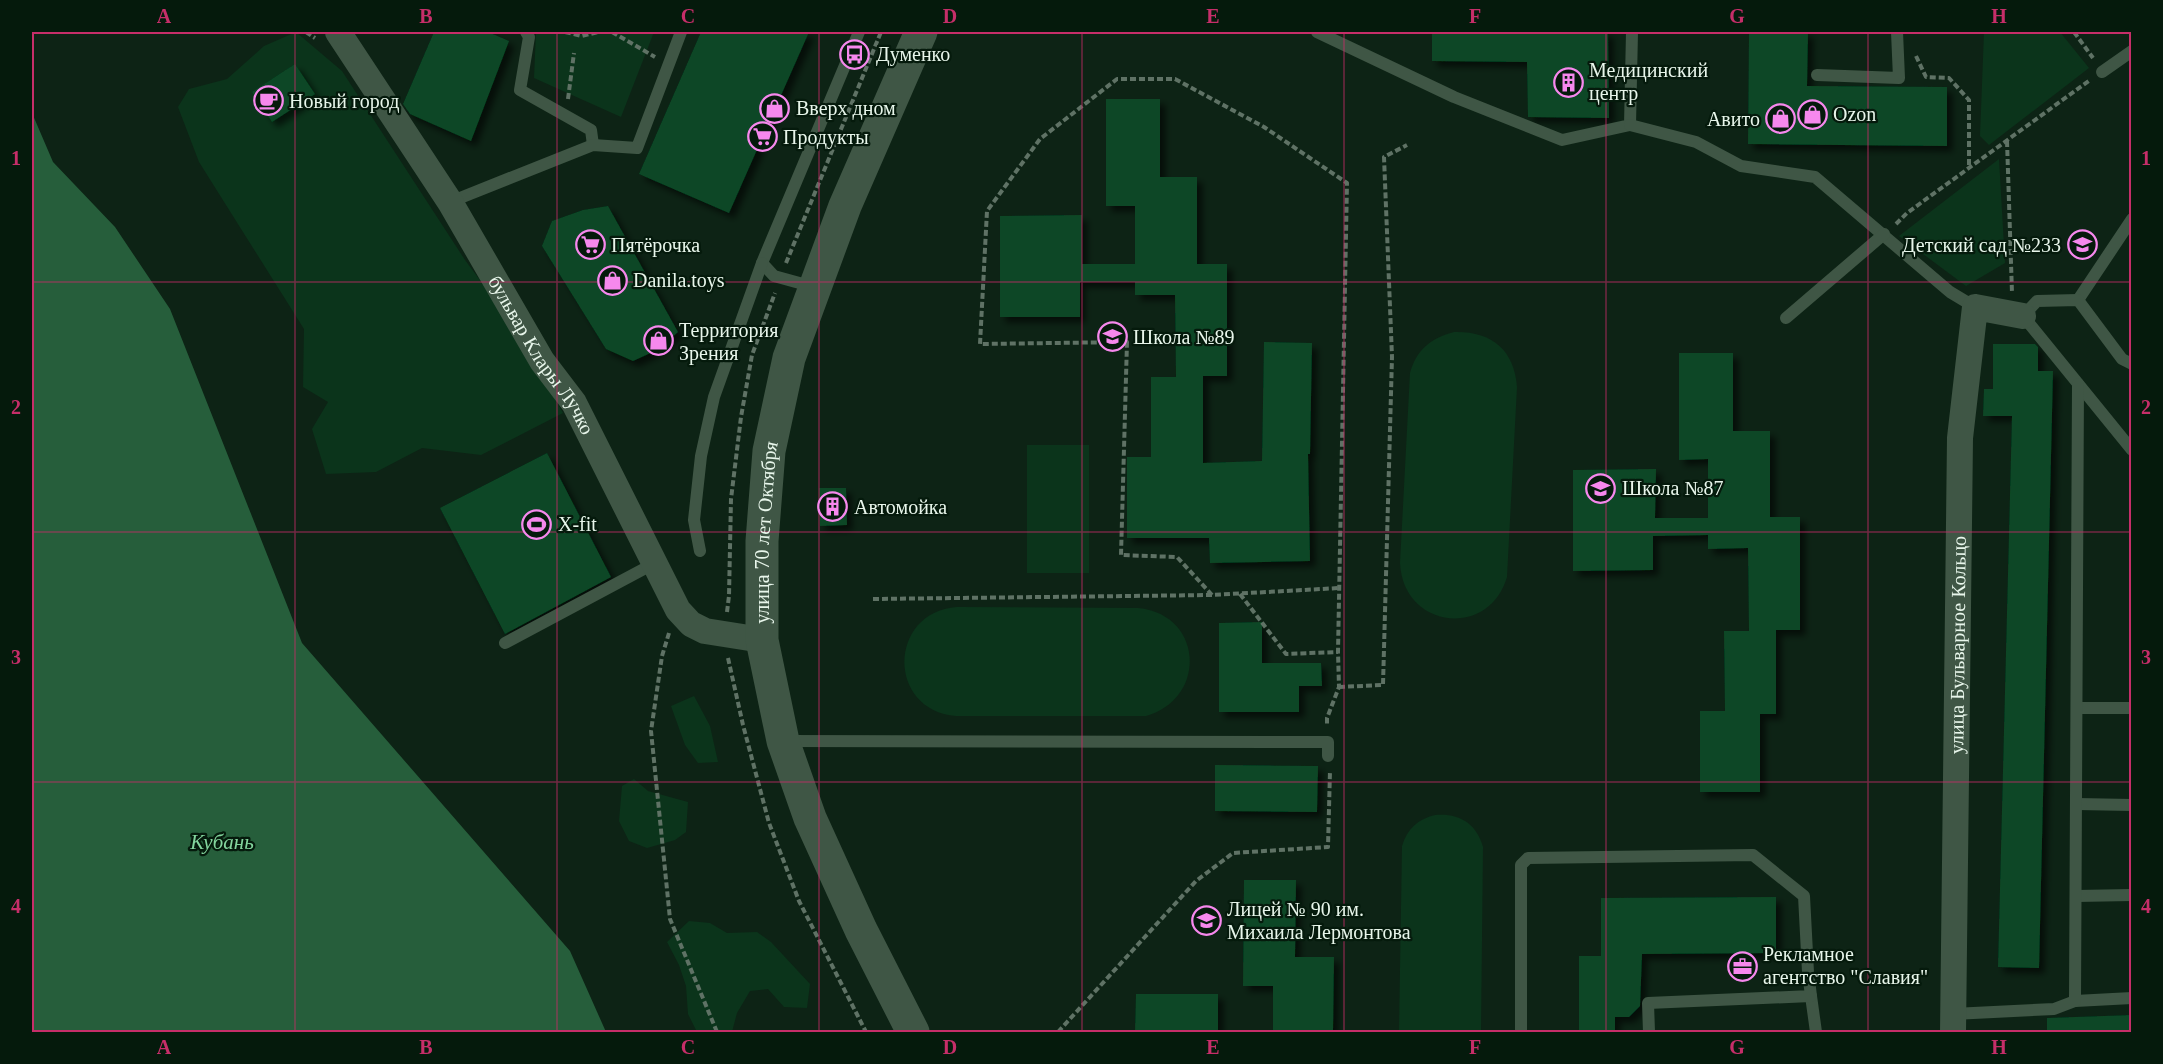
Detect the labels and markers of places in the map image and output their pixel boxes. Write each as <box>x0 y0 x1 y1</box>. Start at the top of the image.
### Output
bus stop icon: Думенко <box>839 38 871 70</box>
place label: Думенко <box>876 43 950 66</box>
place label: Медицинский центр <box>1589 59 1708 105</box>
building icon: Медицинский центр <box>1552 66 1584 98</box>
cafe icon: Новый город <box>252 85 284 117</box>
place label: Новый город <box>289 90 399 113</box>
shop icon: Вверх дном <box>759 92 791 124</box>
place label: Вверх дном <box>796 97 896 120</box>
shop icon: Ozon <box>1796 98 1828 130</box>
shop icon: Авито <box>1765 103 1797 135</box>
place label: Ozon <box>1833 103 1876 125</box>
place label: Авито <box>1707 108 1760 130</box>
supermarket icon: Продукты <box>746 121 778 153</box>
place label: Продукты <box>783 126 869 149</box>
supermarket icon: Пятёрочка <box>574 229 606 261</box>
school or university icon: Детский сад №233 <box>2066 229 2098 261</box>
place label: Пятёрочка <box>611 234 700 257</box>
place label: Детский сад №233 <box>1902 234 2061 257</box>
shop icon: Danila.toys <box>596 264 628 296</box>
place label: Danila.toys <box>633 269 725 292</box>
place label: Территория Зрения <box>679 319 778 365</box>
school or university icon: Школа №89 <box>1096 321 1128 353</box>
shop icon: Территория Зрения <box>642 325 674 357</box>
place label: Школа №89 <box>1133 326 1235 348</box>
school or university icon: Школа №87 <box>1585 472 1617 504</box>
place label: Школа №87 <box>1622 477 1724 499</box>
building icon: Автомойка <box>817 491 849 523</box>
place label: Автомойка <box>854 496 947 518</box>
sports icon: X-fit <box>521 508 553 540</box>
place label: X-fit <box>558 513 597 535</box>
place label: Лицей № 90 им. Михаила Лермонтова <box>1227 898 1411 944</box>
school or university icon: Лицей № 90 им. Михаила Лермонтова <box>1190 904 1222 936</box>
place label: Рекламное агентство "Славия" <box>1763 943 1928 988</box>
office icon: Рекламное агентство "Славия" <box>1726 950 1758 982</box>

